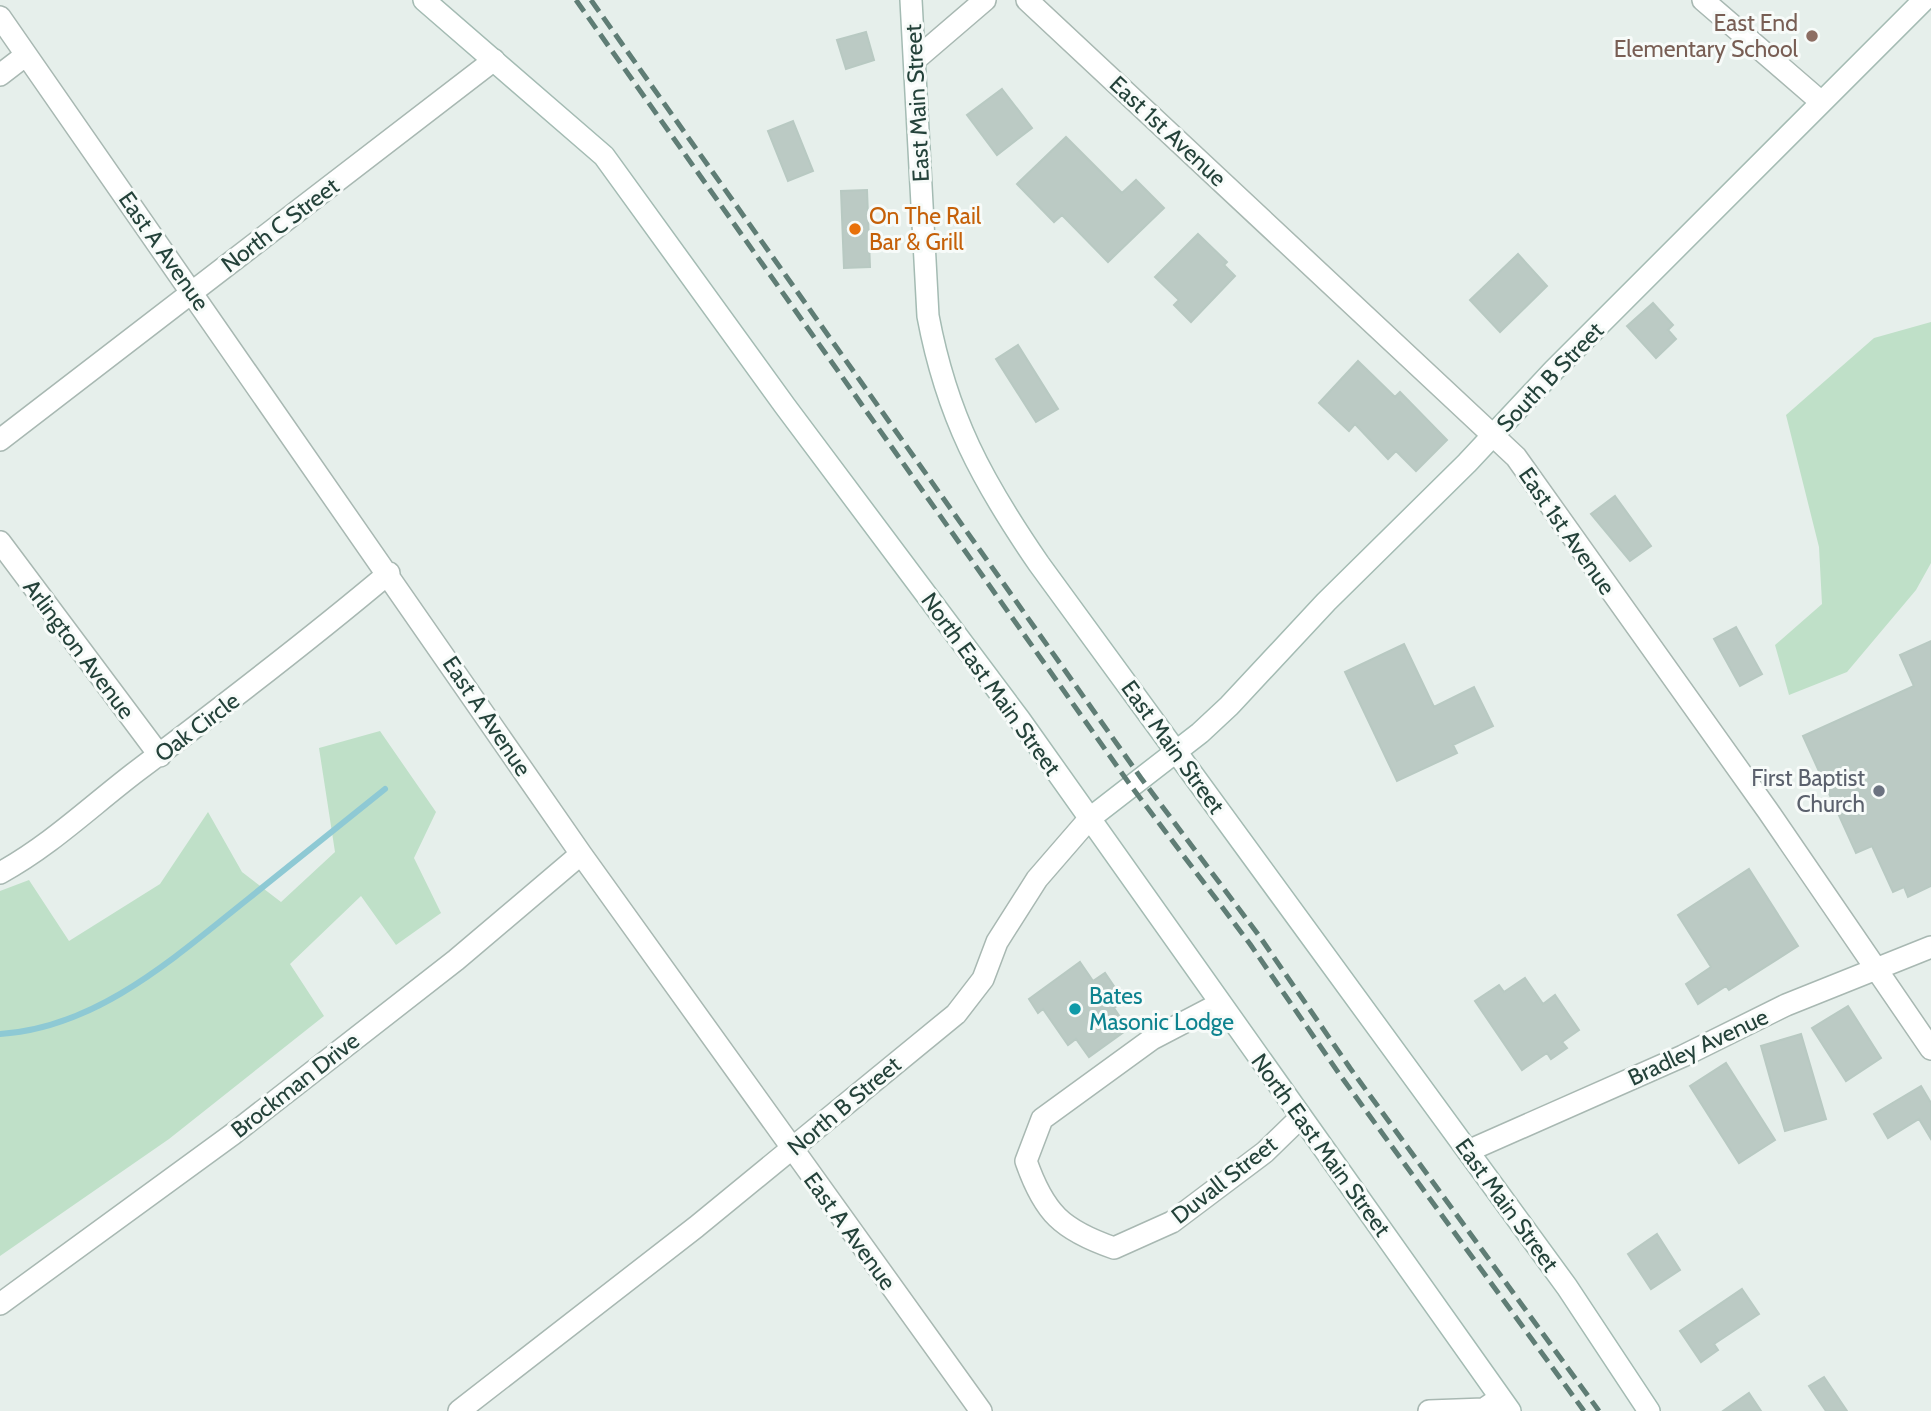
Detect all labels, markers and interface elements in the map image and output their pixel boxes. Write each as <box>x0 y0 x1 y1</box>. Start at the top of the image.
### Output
place label: East End Elementary School <box>1614 9 1799 63</box>
street label: East Main Street <box>899 23 935 183</box>
marker: East End Elementary School <box>1804 28 1820 44</box>
street label: East 1st Avenue <box>1104 70 1232 192</box>
street label: North C Street <box>216 172 344 278</box>
street label: East A Avenue <box>113 186 215 316</box>
place label: On The Rail Bar & Grill <box>869 202 982 256</box>
marker: On The Rail Bar & Grill <box>847 221 863 237</box>
street label: South B Street <box>1491 316 1609 438</box>
street label: East 1st Avenue <box>1513 462 1621 600</box>
street label: Arlington Avenue <box>17 574 141 724</box>
street label: North East Main Street <box>915 587 1067 781</box>
street label: East A Avenue <box>437 651 537 781</box>
street label: East Main Street <box>1115 675 1231 819</box>
street label: Oak Circle <box>149 686 245 768</box>
place label: First Baptist Church <box>1751 764 1865 818</box>
marker: First Baptist Church <box>1871 783 1887 799</box>
place label: Bates Masonic Lodge <box>1089 982 1234 1036</box>
marker: Bates Masonic Lodge <box>1067 1001 1083 1017</box>
street label: Bradley Avenue <box>1624 1002 1773 1092</box>
street label: Brockman Drive <box>225 1026 365 1144</box>
street label: North East Main Street <box>1245 1048 1397 1242</box>
street label: North B Street <box>782 1050 907 1161</box>
street label: Duvall Street <box>1166 1130 1282 1230</box>
street label: East Main Street <box>1449 1133 1565 1277</box>
street label: East A Avenue <box>798 1167 902 1295</box>

